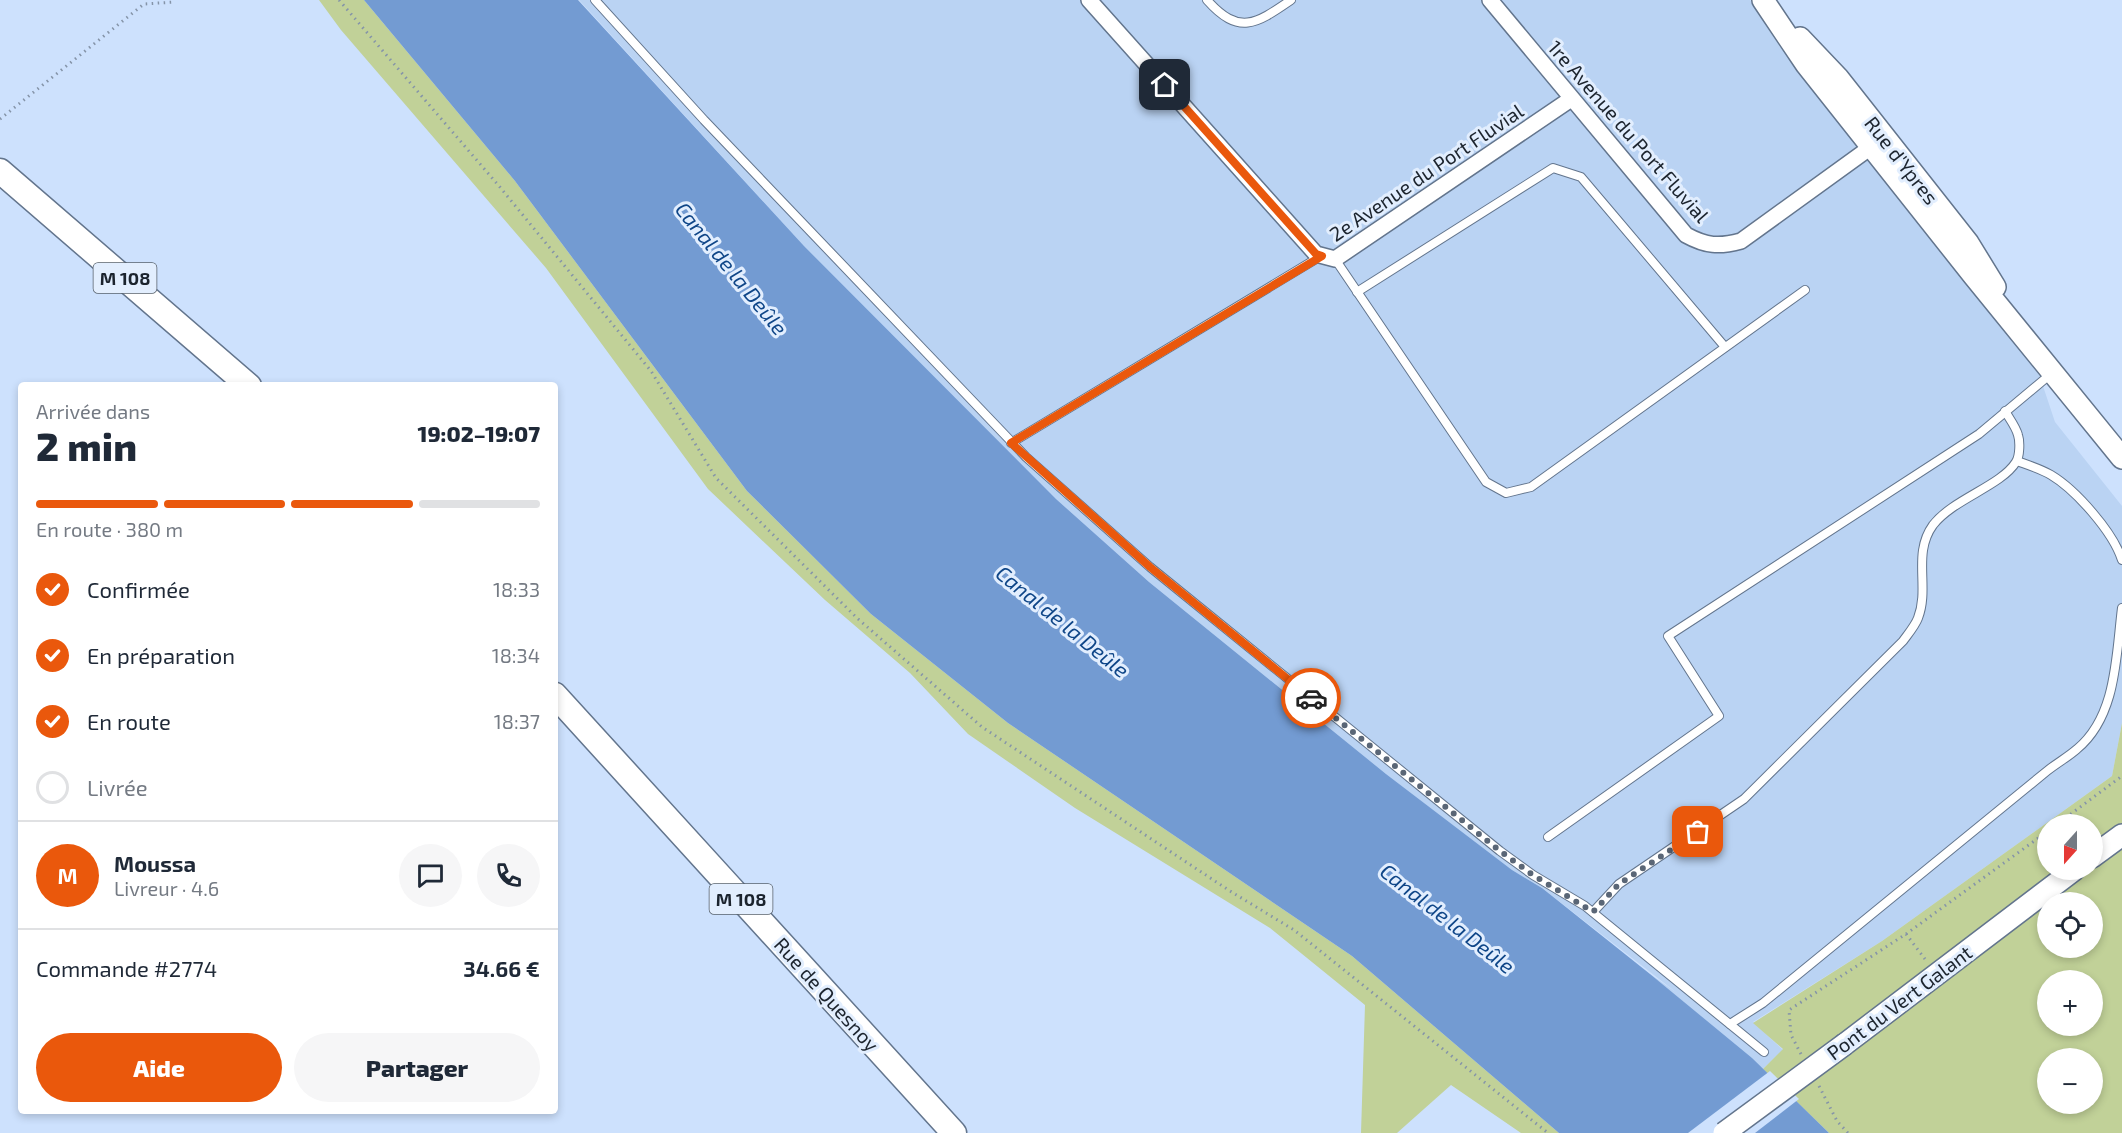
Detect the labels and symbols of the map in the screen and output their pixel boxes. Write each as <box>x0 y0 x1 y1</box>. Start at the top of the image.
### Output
street label: 1re Avenue du Port Fluvial <box>1544 35 1715 227</box>
pin <box>1139 59 1190 110</box>
street label: 2e Avenue du Port Fluvial <box>1325 98 1527 246</box>
street label: Rue d'Ypres <box>1860 111 1944 209</box>
water label: Canal de la Deûle <box>671 197 793 339</box>
road number: M 108 <box>94 263 156 293</box>
water label: Canal de la Deûle <box>992 560 1134 682</box>
courier <box>1281 668 1341 728</box>
pin <box>1672 806 1723 857</box>
north arrow <box>2037 814 2103 880</box>
water label: Canal de la Deûle <box>1376 858 1520 978</box>
road number: M 108 <box>710 884 772 914</box>
street label: Rue de Quesnoy <box>770 932 885 1056</box>
street label: Pont du Vert Galant <box>1822 939 1977 1064</box>

